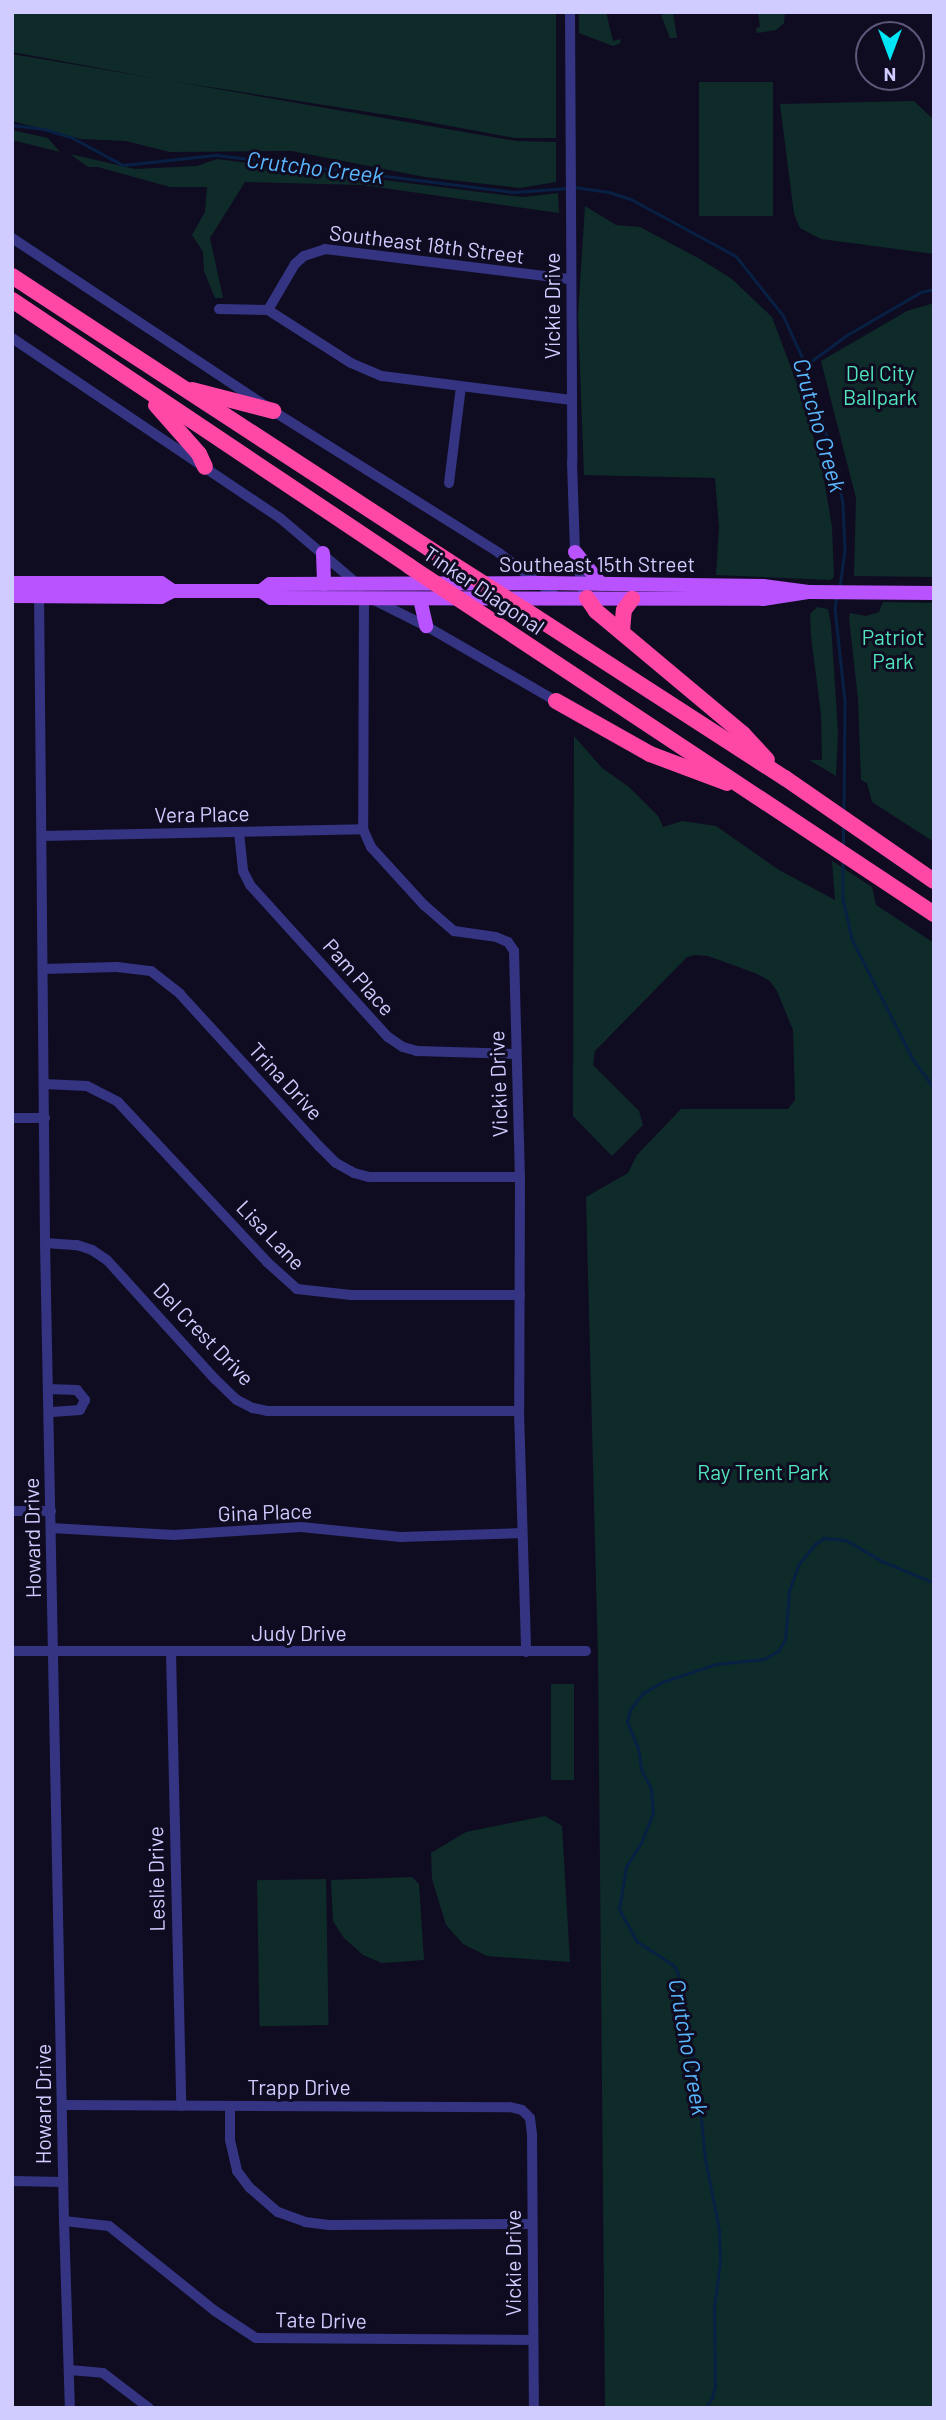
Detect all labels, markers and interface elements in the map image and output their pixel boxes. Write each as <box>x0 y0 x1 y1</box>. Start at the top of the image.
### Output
north arrow <box>855 21 925 91</box>
text: N <box>884 64 896 87</box>
water label: Crutcho Creek <box>245 145 385 189</box>
street label: Southeast 18th Street <box>328 220 526 268</box>
street label: Vickie Drive <box>539 253 565 359</box>
water label: Crutcho Creek <box>788 355 852 495</box>
park label: Del City Ballpark <box>843 360 917 410</box>
street label: Tinker Diagonal <box>419 540 549 640</box>
street label: Southeast 15th Street <box>499 551 695 577</box>
park label: Patriot Park <box>862 624 924 674</box>
street label: Vera Place <box>154 801 250 827</box>
street label: Pam Place <box>318 933 400 1021</box>
street label: Vickie Drive <box>484 1030 512 1138</box>
street label: Trina Drive <box>244 1037 328 1125</box>
street label: Lisa Lane <box>232 1195 310 1275</box>
street label: Del Crest Drive <box>149 1277 259 1391</box>
park label: Ray Trent Park <box>697 1459 829 1485</box>
street label: Howard Drive <box>18 1478 46 1598</box>
street label: Gina Place <box>217 1498 313 1526</box>
street label: Judy Drive <box>251 1620 347 1646</box>
street label: Leslie Drive <box>142 1826 170 1932</box>
water label: Crutcho Creek <box>663 1977 715 2117</box>
street label: Howard Drive <box>30 2044 56 2164</box>
street label: Trapp Drive <box>247 2074 351 2100</box>
street label: Vickie Drive <box>500 2210 526 2316</box>
street label: Tate Drive <box>275 2307 367 2333</box>

